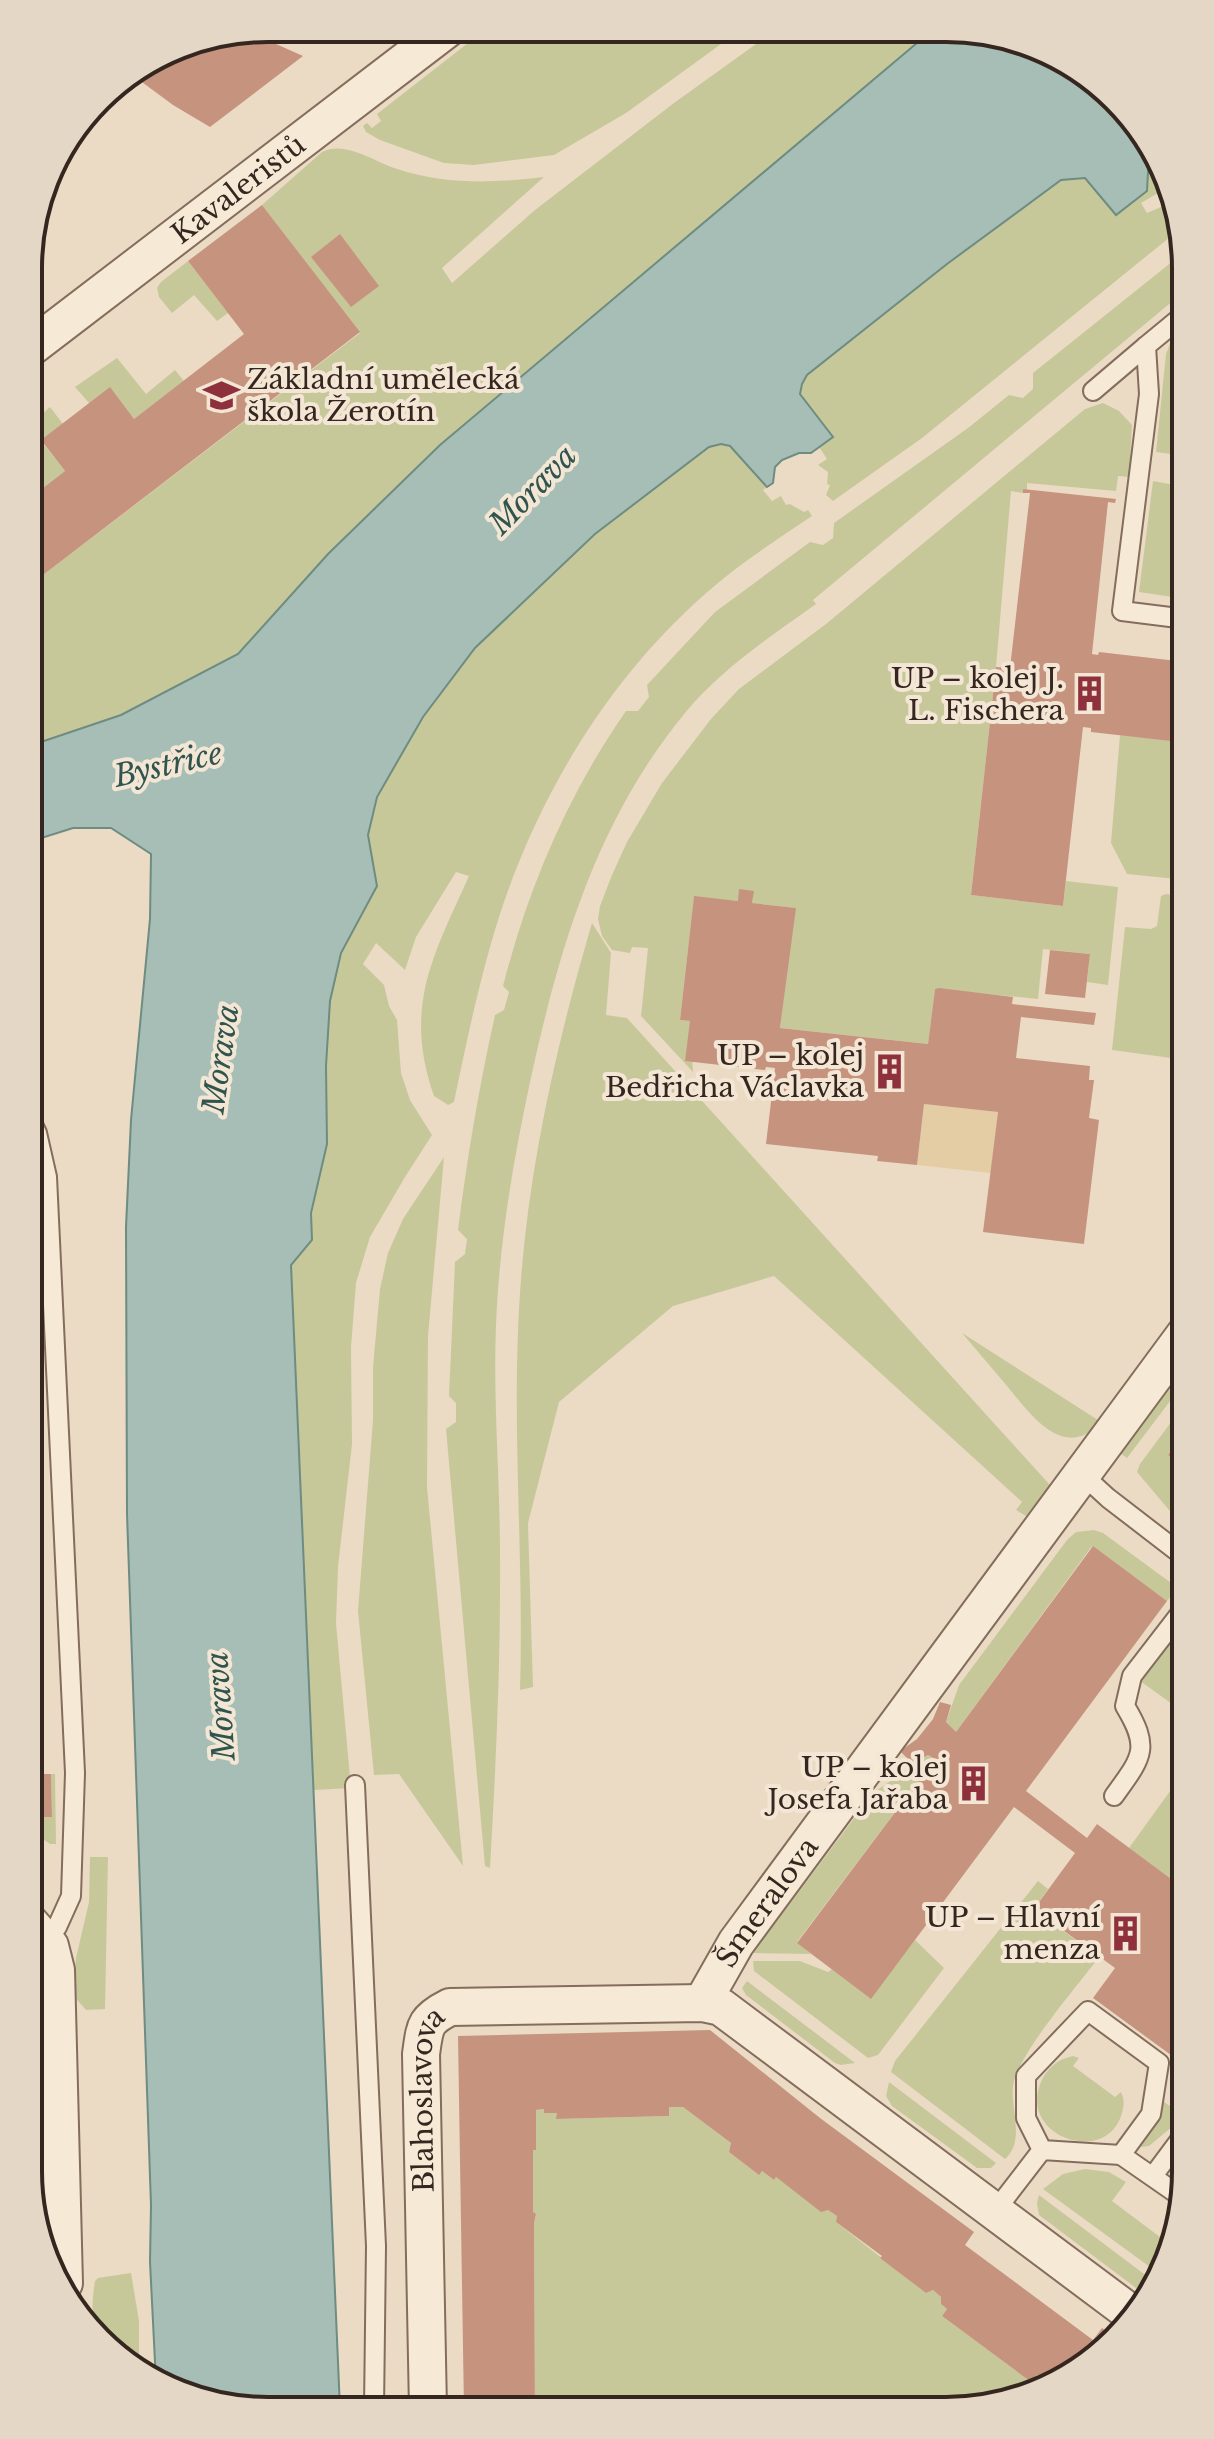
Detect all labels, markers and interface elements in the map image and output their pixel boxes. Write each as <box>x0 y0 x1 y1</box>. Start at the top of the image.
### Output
street label: Kavaleristů <box>165 127 312 251</box>
place label: Základní umělecká škola Žerotín <box>247 362 520 429</box>
school or university icon: Základní umělecká škola Žerotín <box>202 376 240 414</box>
water label: Morava <box>481 437 584 543</box>
place label: UP – kolej J. L. Fischera <box>891 661 1064 728</box>
building icon: UP – kolej J. L. Fischera <box>1071 675 1109 713</box>
water label: Bystřice <box>109 734 226 795</box>
water label: Morava <box>194 1002 246 1117</box>
place label: UP – kolej Bedřicha Václavka <box>605 1038 864 1105</box>
building icon: UP – kolej Bedřicha Václavka <box>871 1052 909 1090</box>
water label: Morava <box>198 1650 243 1763</box>
place label: UP – kolej Josefa Jařaba <box>764 1750 948 1817</box>
building icon: UP – kolej Josefa Jařaba <box>955 1764 993 1802</box>
street label: Šmeralova <box>709 1830 826 1974</box>
place label: UP – Hlavní menza <box>925 1900 1100 1967</box>
building icon: UP – Hlavní menza <box>1107 1914 1145 1952</box>
street label: Blahoslavova <box>404 1998 452 2193</box>

